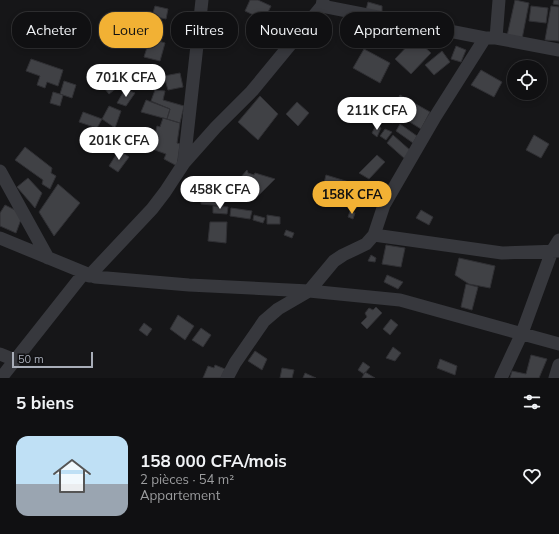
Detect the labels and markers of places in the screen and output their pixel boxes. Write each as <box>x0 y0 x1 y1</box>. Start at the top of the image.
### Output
pin: 701K CFA <box>85 64 167 98</box>
pin: 211K CFA <box>336 97 418 131</box>
pin: 201K CFA <box>78 127 160 161</box>
pin: 458K CFA <box>179 176 261 210</box>
pin: 158K CFA <box>311 181 393 215</box>

